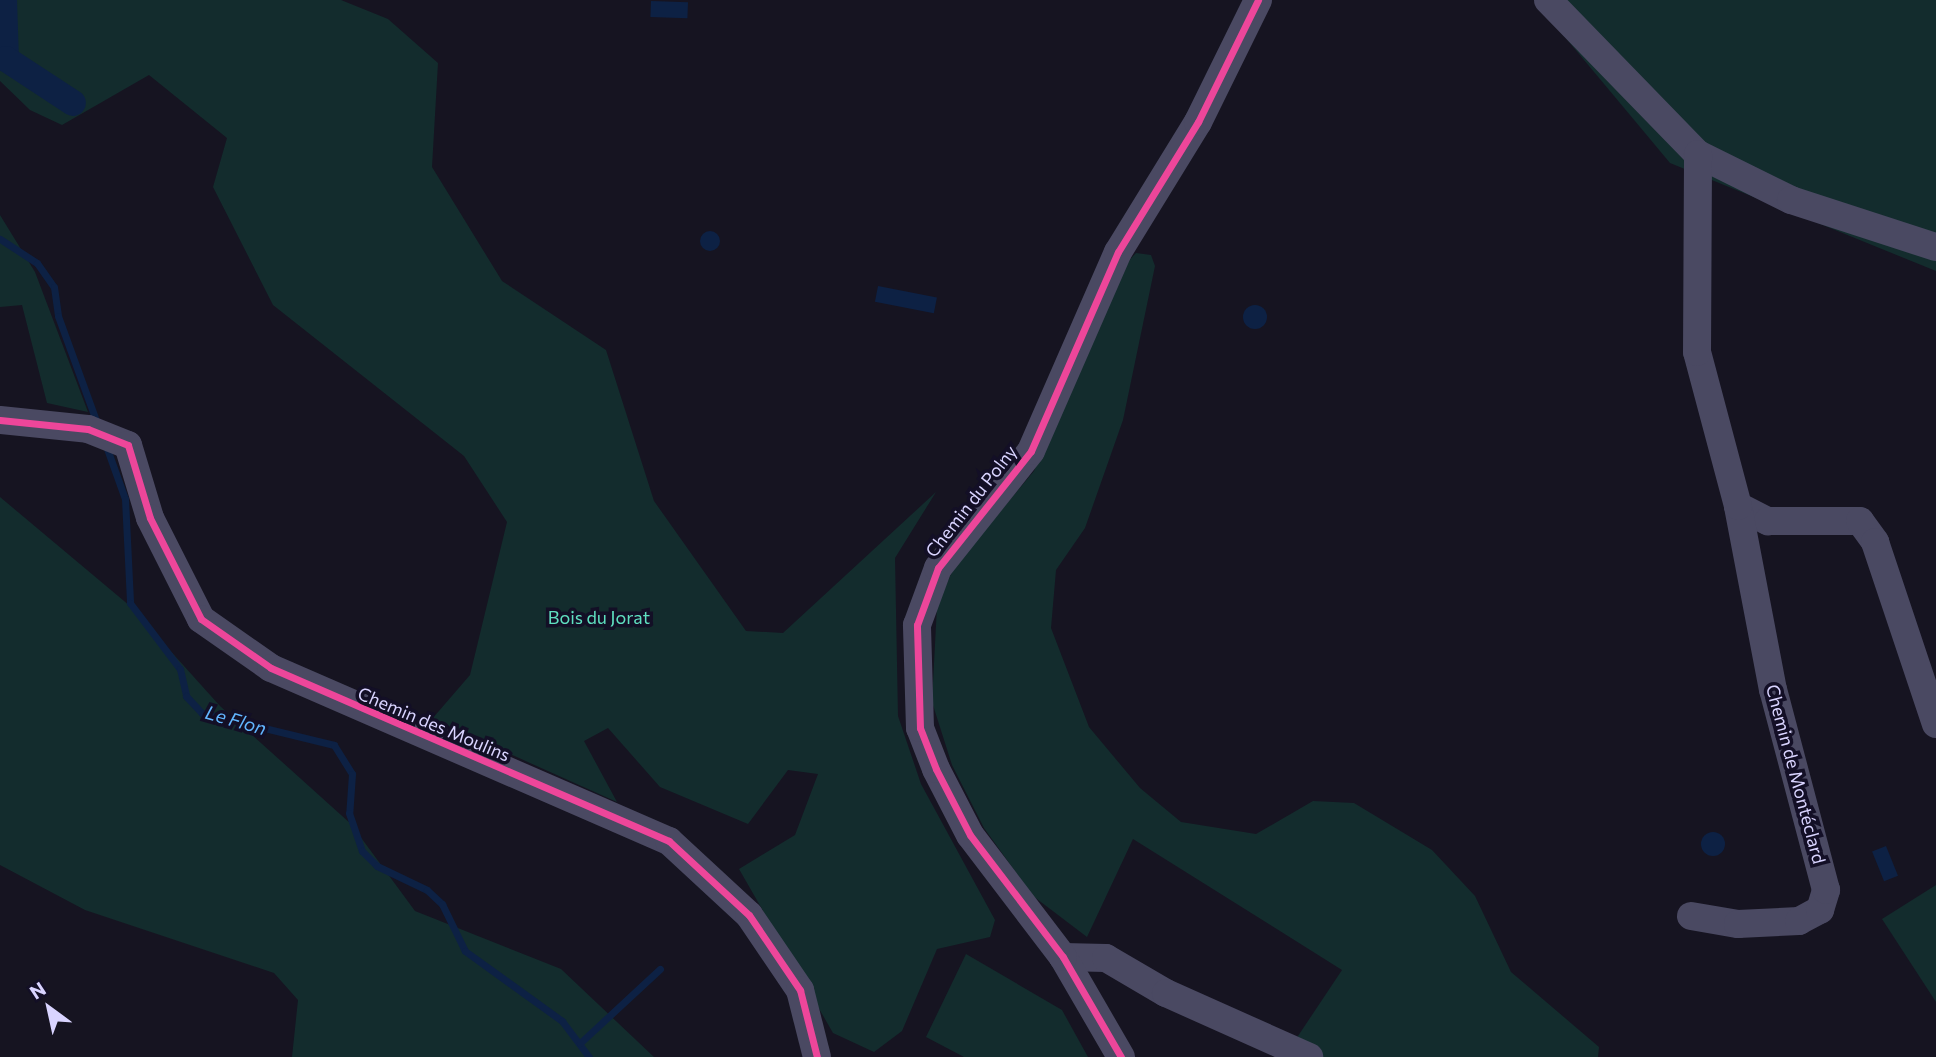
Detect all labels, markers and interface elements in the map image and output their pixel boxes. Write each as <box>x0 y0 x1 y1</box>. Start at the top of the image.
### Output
street label: Chemin du Polny <box>921 441 1021 561</box>
park label: Bois du Jorat <box>548 606 650 628</box>
street label: Chemin des Moulins <box>355 682 513 766</box>
street label: Chemin de Montéclard <box>1762 682 1830 866</box>
water label: Le Flon <box>203 700 269 740</box>
north arrow <box>14 973 84 1043</box>
text: N <box>25 976 50 1004</box>

